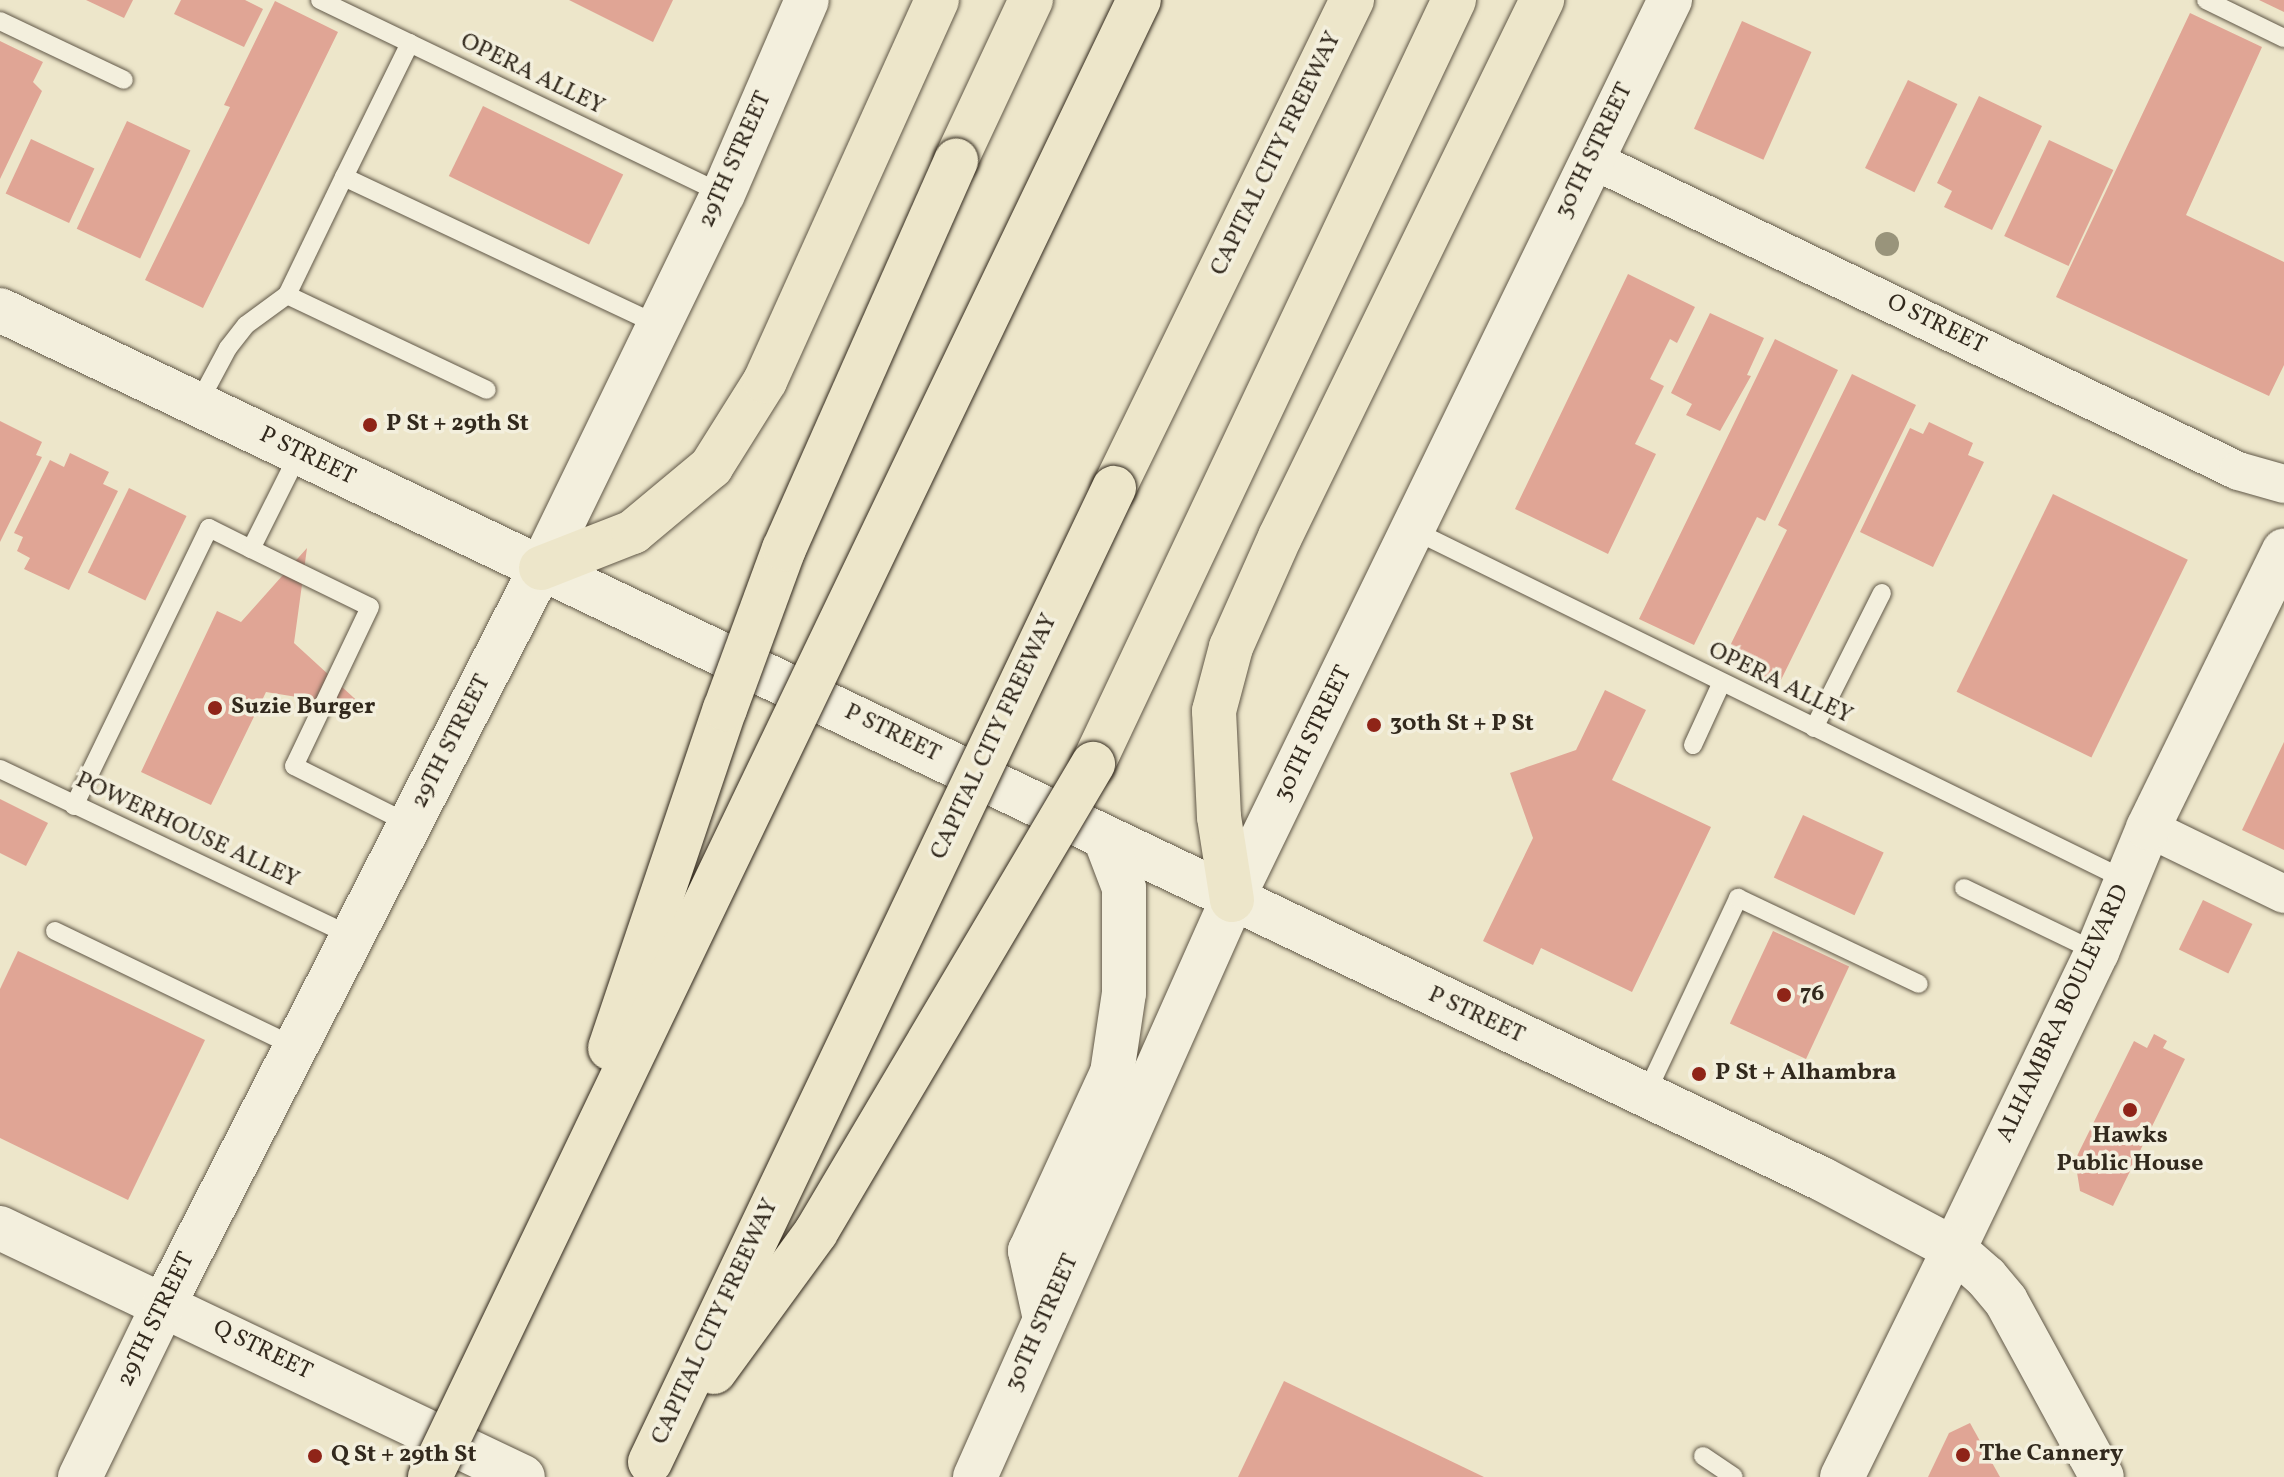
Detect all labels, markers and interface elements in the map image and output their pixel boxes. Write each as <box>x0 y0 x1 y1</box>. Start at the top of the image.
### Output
street label: CAPITAL CITY FREEWAY <box>1205 27 1349 281</box>
street label: OPERA ALLEY <box>455 28 609 122</box>
street label: 30TH STREET <box>1550 79 1640 223</box>
street label: 29TH STREET <box>693 87 779 233</box>
street label: O STREET <box>1882 289 1990 361</box>
place label: P St + 29th St <box>386 411 529 439</box>
marker: P St + 29th St <box>361 416 379 434</box>
street label: P STREET <box>254 421 360 493</box>
street label: CAPITAL CITY FREEWAY <box>925 609 1065 865</box>
street label: OPERA ALLEY <box>1703 637 1857 731</box>
street label: 30TH STREET <box>1269 662 1359 806</box>
street label: 29TH STREET <box>406 670 498 814</box>
place label: Suzie Burger <box>231 694 375 722</box>
street label: P STREET <box>839 698 945 770</box>
marker: Suzie Burger <box>206 699 224 717</box>
place label: 30th St + P St <box>1390 711 1534 739</box>
marker: 30th St + P St <box>1365 716 1383 734</box>
street label: POWERHOUSE ALLEY <box>71 767 303 895</box>
street label: ALHAMBRA BOULEVARD <box>1992 881 2136 1147</box>
street label: P STREET <box>1423 981 1529 1051</box>
place label: 76 <box>1800 981 1824 1009</box>
marker: 76 <box>1775 986 1793 1004</box>
place label: P St + Alhambra <box>1715 1060 1896 1088</box>
marker: P St + Alhambra <box>1690 1065 1708 1083</box>
marker: Hawks Public House <box>2121 1101 2139 1119</box>
place label: Hawks Public House <box>2057 1123 2203 1179</box>
street label: CAPITAL CITY FREEWAY <box>646 1194 786 1450</box>
street label: 29TH STREET <box>112 1248 202 1392</box>
street label: 30TH STREET <box>1000 1250 1086 1396</box>
street label: Q STREET <box>208 1315 316 1387</box>
place label: The Cannery <box>1979 1441 2123 1469</box>
place label: Q St + 29th St <box>331 1442 476 1470</box>
marker: The Cannery <box>1954 1446 1972 1464</box>
marker: Q St + 29th St <box>306 1447 324 1465</box>

